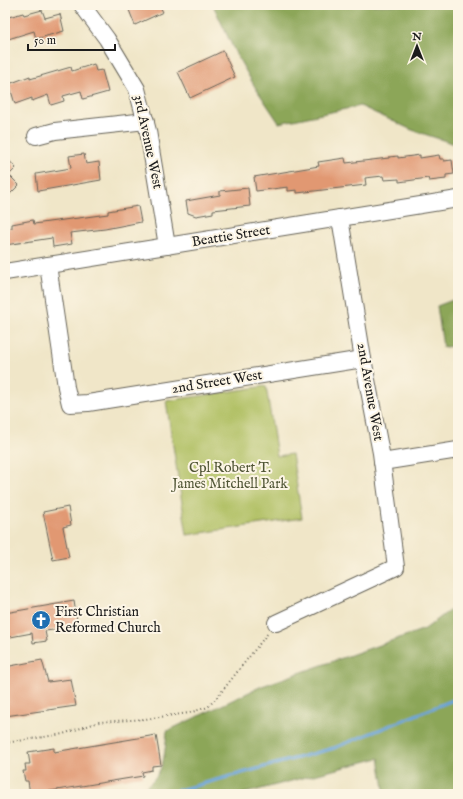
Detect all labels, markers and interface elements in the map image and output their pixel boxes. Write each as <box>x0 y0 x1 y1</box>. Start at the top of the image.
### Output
scale bar <box>28 26 115 52</box>
north arrow <box>397 26 437 66</box>
text: N <box>411 30 422 44</box>
text: 50 m <box>34 33 56 48</box>
street label: 3rd Avenue West <box>129 93 167 191</box>
street label: Beattie Street <box>190 221 272 251</box>
street label: 2nd Avenue West <box>353 342 388 443</box>
street label: 2nd Street West <box>171 366 264 398</box>
park label: Cpl Robert T. James Mitchell Park <box>170 459 288 493</box>
place label: First Christian Reformed Church <box>55 603 161 637</box>
church icon: First Christian Reformed Church <box>30 609 52 631</box>

